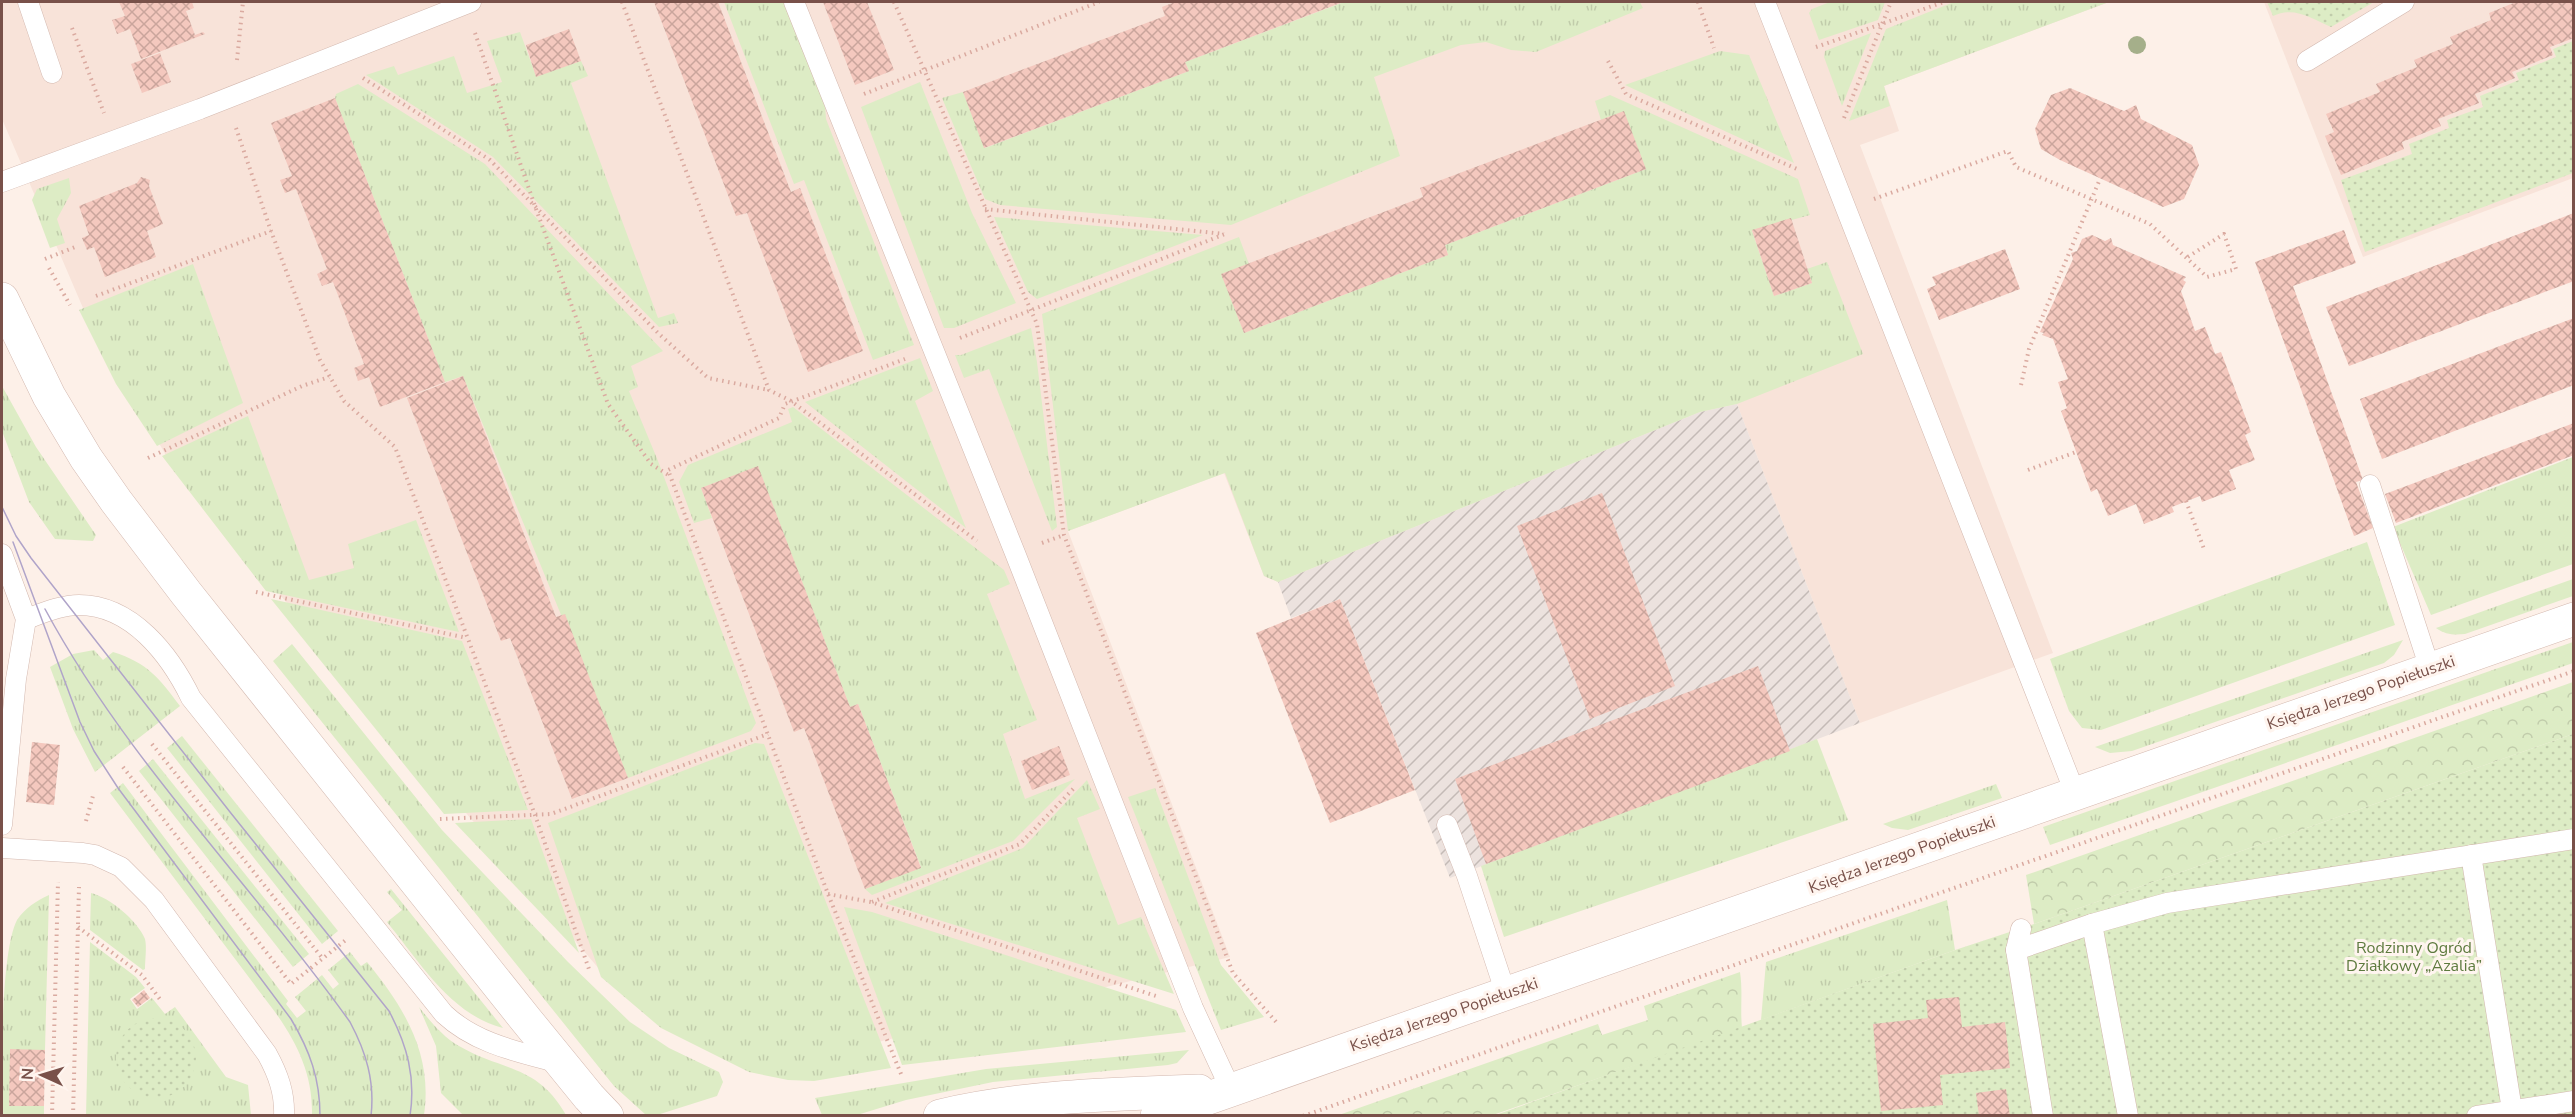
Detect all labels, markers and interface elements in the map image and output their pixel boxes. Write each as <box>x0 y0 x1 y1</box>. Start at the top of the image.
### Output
street label: Księdza Jerzego Popiełuszki <box>2264 650 2458 736</box>
street label: Księdza Jerzego Popiełuszki <box>1806 811 1998 899</box>
park label: Rodzinny Ogród Działkowy „Azalia” <box>2346 937 2482 977</box>
street label: Księdza Jerzego Popiełuszki <box>1347 972 1541 1058</box>
north arrow <box>12 1045 72 1105</box>
text: N <box>17 1067 39 1081</box>

